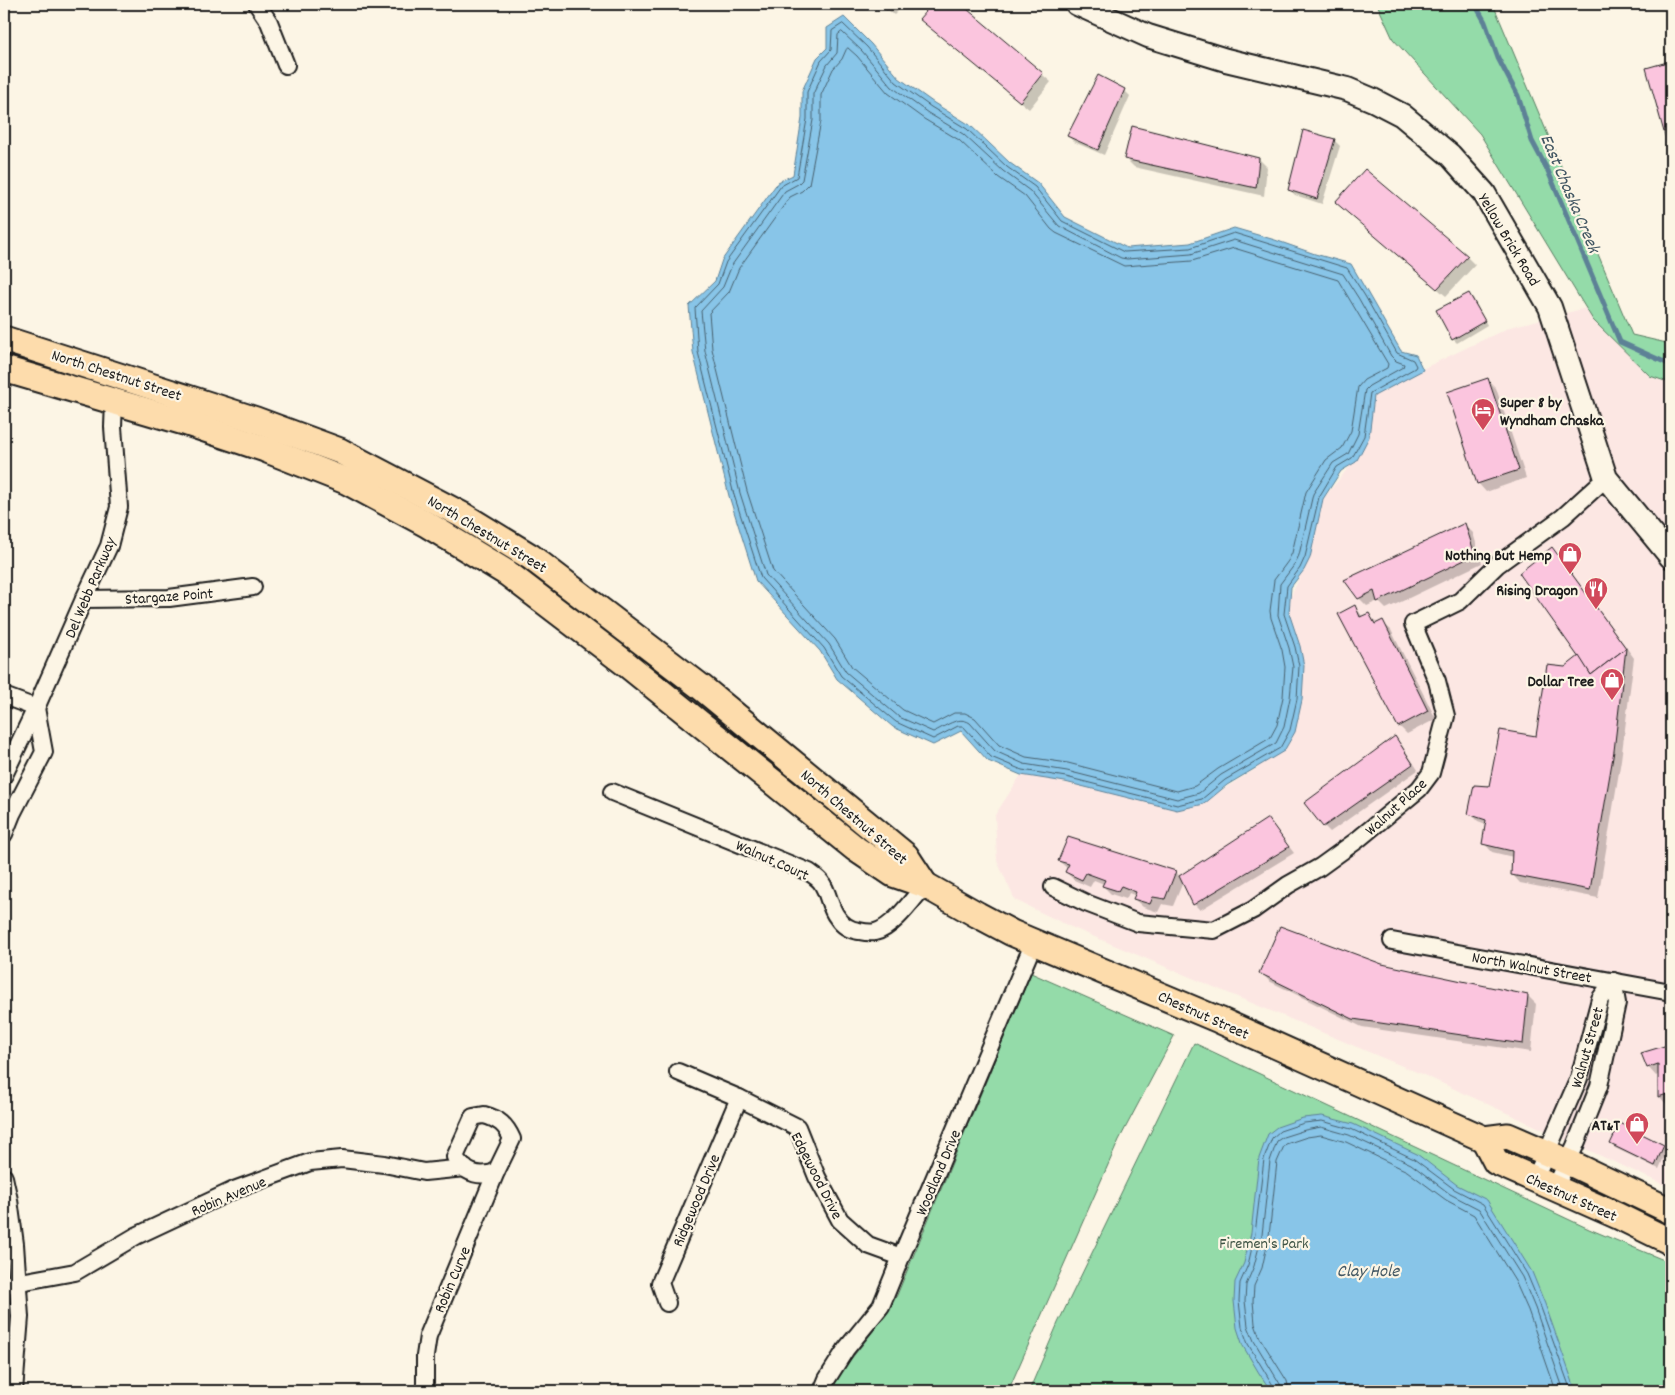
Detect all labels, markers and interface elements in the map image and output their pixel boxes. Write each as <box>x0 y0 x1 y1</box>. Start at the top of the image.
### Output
water label: East Chaska Creek <box>1532 131 1606 259</box>
street label: Yellow Brick Road <box>1471 190 1545 291</box>
street label: North Chestnut Street <box>48 345 184 408</box>
place label: Super 8 by Wyndham Chaska <box>1500 392 1605 433</box>
hotel icon: Super 8 by Wyndham Chaska <box>1470 397 1496 431</box>
street label: North Chestnut Street <box>423 490 551 580</box>
street label: Del Webb Parkway <box>60 533 123 642</box>
shop icon: Nothing But Hemp <box>1557 541 1583 575</box>
place label: Nothing But Hemp <box>1445 545 1552 568</box>
restaurant icon: Rising Dragon <box>1583 576 1609 610</box>
place label: Rising Dragon <box>1496 580 1578 603</box>
street label: Stargaze Point <box>124 583 214 612</box>
shop icon: Dollar Tree <box>1599 667 1625 701</box>
place label: Dollar Tree <box>1527 671 1594 694</box>
street label: North Chestnut Street <box>795 765 912 871</box>
street label: Walnut Place <box>1361 774 1433 842</box>
street label: Walnut Court <box>732 835 812 888</box>
street label: North Walnut Street <box>1470 947 1593 990</box>
street label: Chestnut Street <box>1154 986 1252 1047</box>
street label: Walnut Street <box>1566 1004 1611 1091</box>
shop icon: AT&T <box>1624 1111 1650 1145</box>
place label: AT&T <box>1591 1115 1621 1138</box>
street label: Woodland Drive <box>911 1126 968 1220</box>
street label: Edgewood Drive <box>784 1128 848 1224</box>
street label: Ridgewood Drive <box>667 1151 727 1251</box>
street label: Chestnut Street <box>1522 1168 1620 1229</box>
street label: Robin Avenue <box>188 1171 270 1223</box>
park label: Firemen's Park <box>1219 1233 1309 1256</box>
street label: Robin Curve <box>429 1243 478 1317</box>
water label: Clay Hole <box>1337 1260 1400 1285</box>

